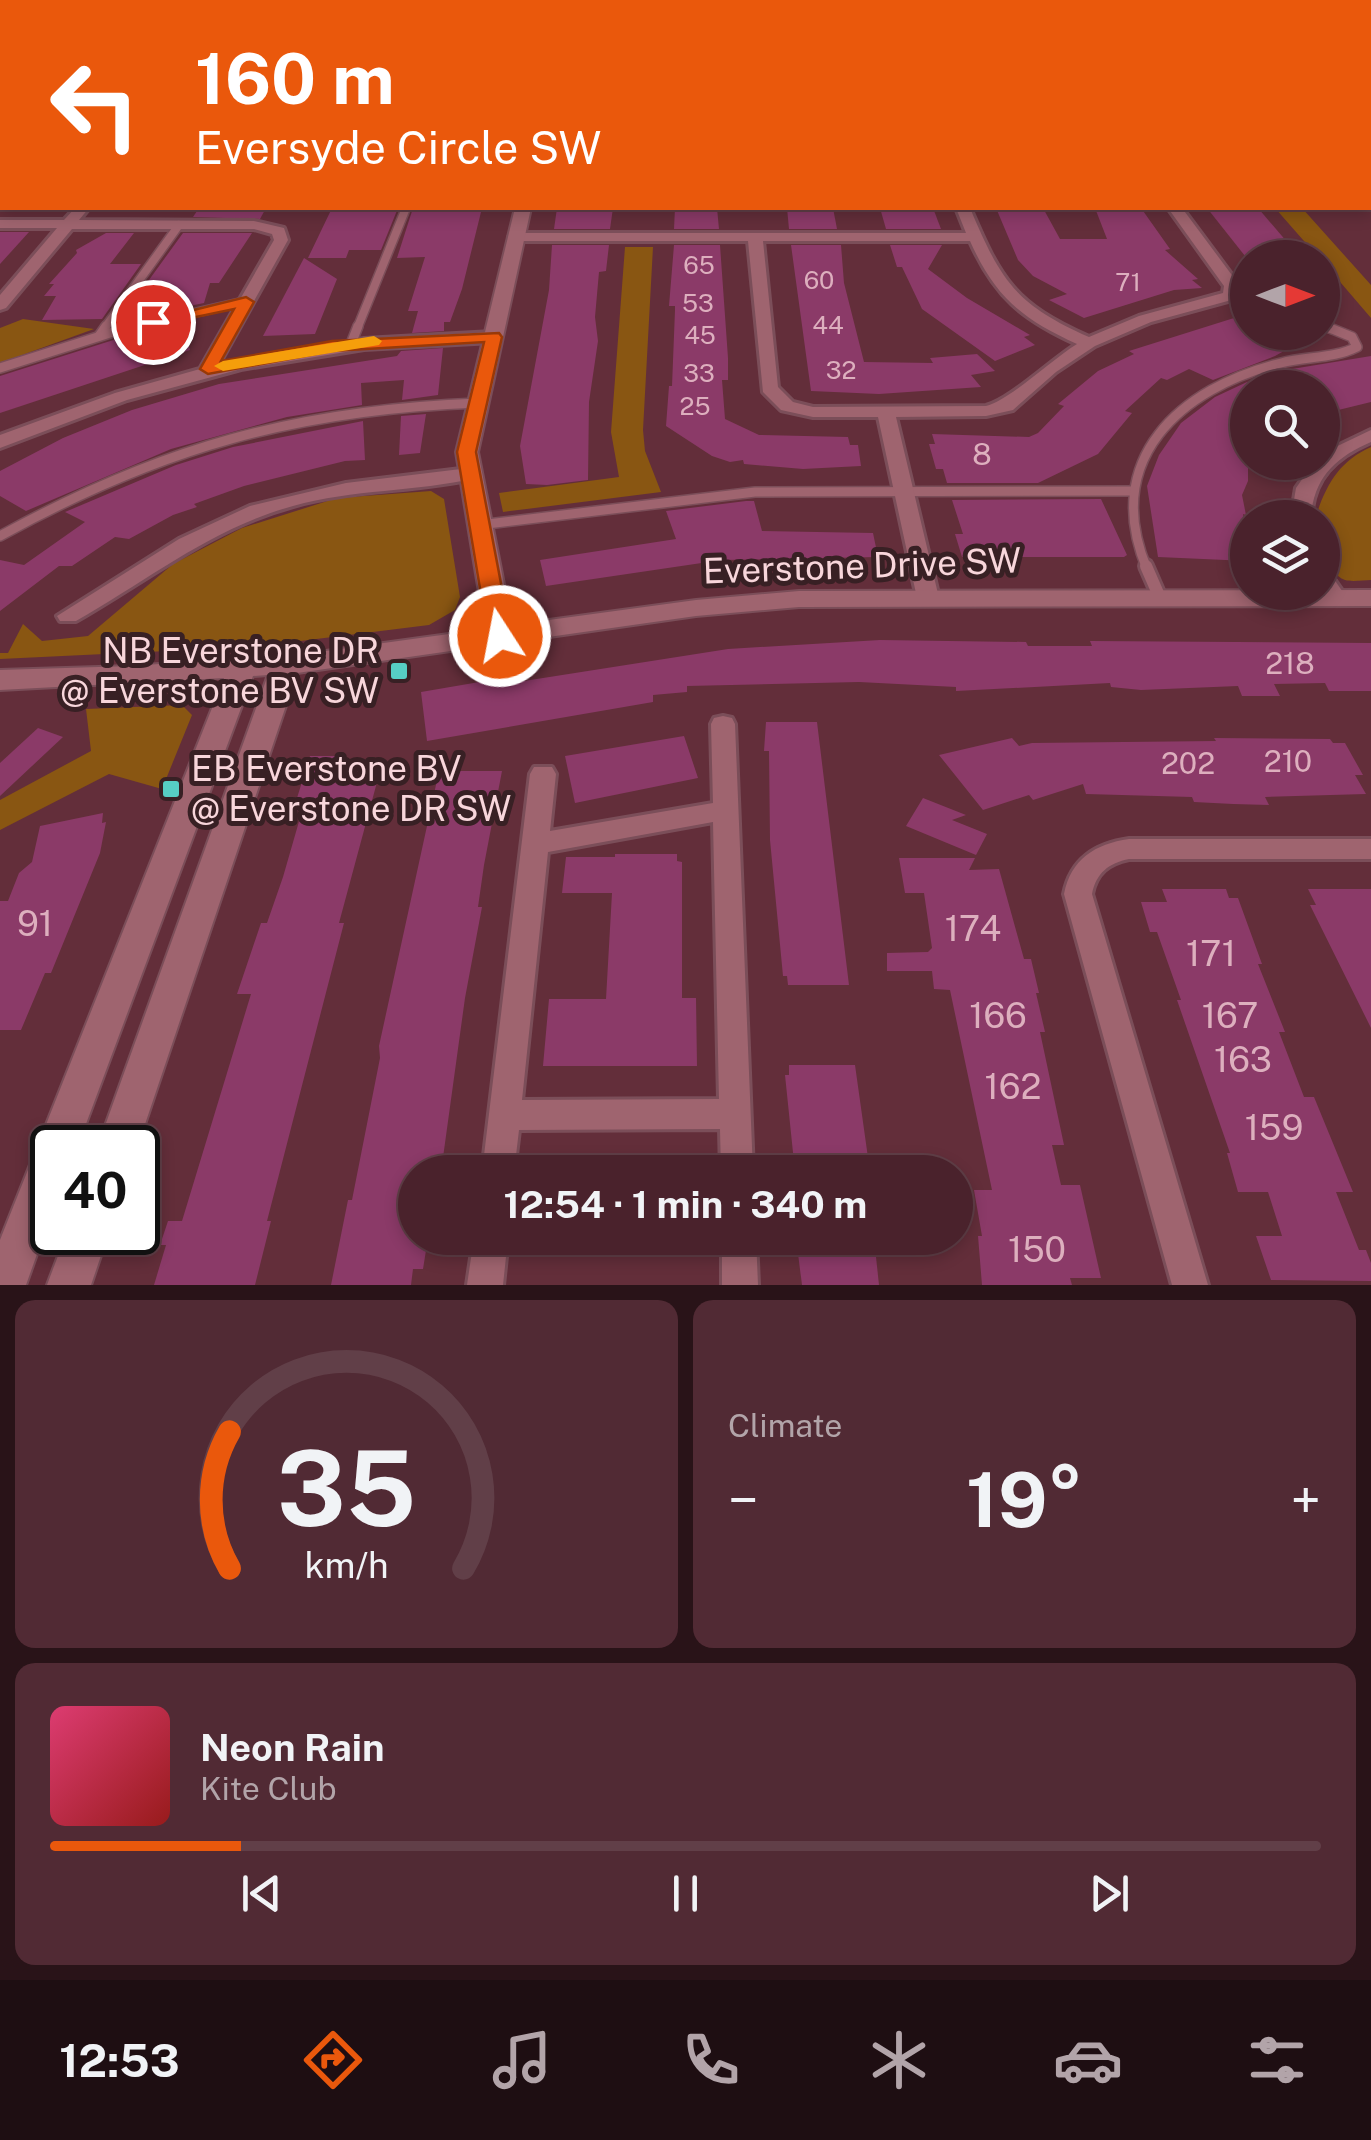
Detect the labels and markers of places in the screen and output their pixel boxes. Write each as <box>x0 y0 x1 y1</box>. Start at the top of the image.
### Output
pin <box>111 280 196 365</box>
place label: NB Everstone DR @ Everstone BV SW <box>60 630 379 711</box>
marker: NB Everstone DR @ Everstone BV SW <box>388 660 410 682</box>
place label: EB Everstone BV @ Everstone DR SW <box>191 748 511 829</box>
marker: EB Everstone BV @ Everstone DR SW <box>160 778 182 800</box>

